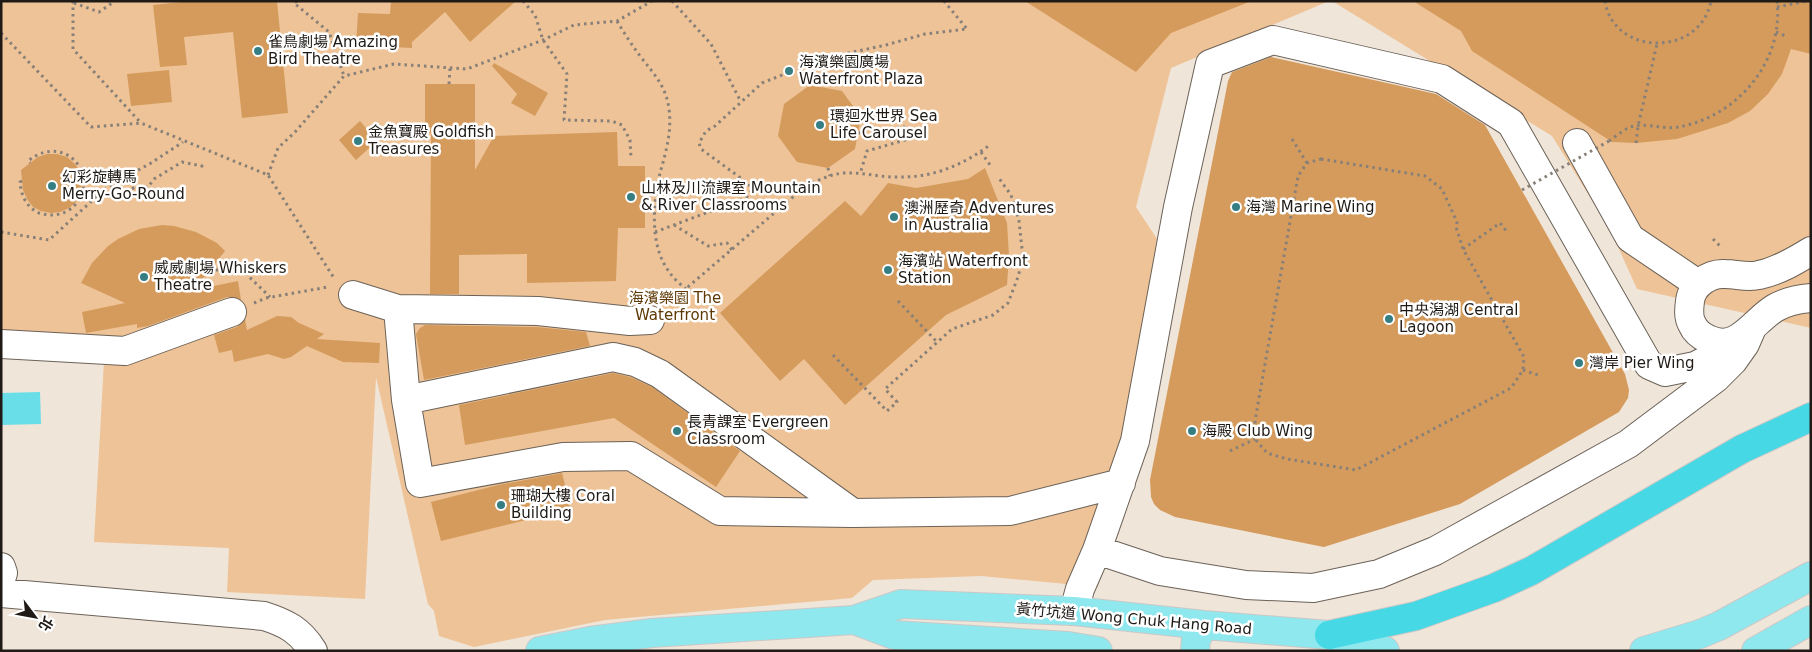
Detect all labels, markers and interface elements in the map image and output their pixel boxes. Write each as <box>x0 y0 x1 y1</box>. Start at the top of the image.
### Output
place label: 雀鳥劇場 Amazing Bird Theatre <box>268 33 398 68</box>
marker: 雀鳥劇場 Amazing Bird Theatre <box>252 45 264 57</box>
place label: 海濱樂園廣場 Waterfront Plaza <box>799 53 923 88</box>
marker: 海濱樂園廣場 Waterfront Plaza <box>783 65 795 77</box>
place label: 環迴水世界 Sea Life Carousel <box>830 107 938 142</box>
marker: 環迴水世界 Sea Life Carousel <box>814 119 826 131</box>
place label: 金魚寶殿 Goldfish Treasures <box>367 123 494 158</box>
marker: 金魚寶殿 Goldfish Treasures <box>352 135 364 147</box>
place label: 幻彩旋轉馬 Merry-Go-Round <box>62 168 185 203</box>
place label: 山林及川流課室 Mountain & River Classrooms <box>641 179 821 214</box>
marker: 幻彩旋轉馬 Merry-Go-Round <box>46 180 58 192</box>
marker: 山林及川流課室 Mountain & River Classrooms <box>625 191 637 203</box>
place label: 海灣 Marine Wing <box>1246 198 1374 216</box>
place label: 澳洲歷奇 Adventures in Australia <box>904 199 1054 234</box>
marker: 海灣 Marine Wing <box>1230 201 1242 213</box>
marker: 澳洲歷奇 Adventures in Australia <box>888 211 900 223</box>
place label: 海濱站 Waterfront Station <box>898 252 1028 287</box>
place label: 威威劇場 Whiskers Theatre <box>153 259 287 294</box>
marker: 海濱站 Waterfront Station <box>882 264 894 276</box>
marker: 威威劇場 Whiskers Theatre <box>138 271 150 283</box>
park label: 海濱樂園 The Waterfront <box>629 289 721 324</box>
place label: 中央潟湖 Central Lagoon <box>1399 301 1518 336</box>
marker: 中央潟湖 Central Lagoon <box>1383 313 1395 325</box>
place label: 灣岸 Pier Wing <box>1589 354 1695 372</box>
marker: 灣岸 Pier Wing <box>1573 357 1585 369</box>
place label: 長青課室 Evergreen Classroom <box>687 413 829 448</box>
place label: 海殿 Club Wing <box>1202 422 1313 440</box>
marker: 長青課室 Evergreen Classroom <box>671 425 683 437</box>
marker: 海殿 Club Wing <box>1186 425 1198 437</box>
place label: 珊瑚大樓 Coral Building <box>511 487 615 522</box>
marker: 珊瑚大樓 Coral Building <box>495 499 507 511</box>
north arrow <box>10 592 60 642</box>
street label: 黃竹坑道 Wong Chuk Hang Road <box>1015 600 1253 638</box>
text: 北 <box>36 614 57 634</box>

